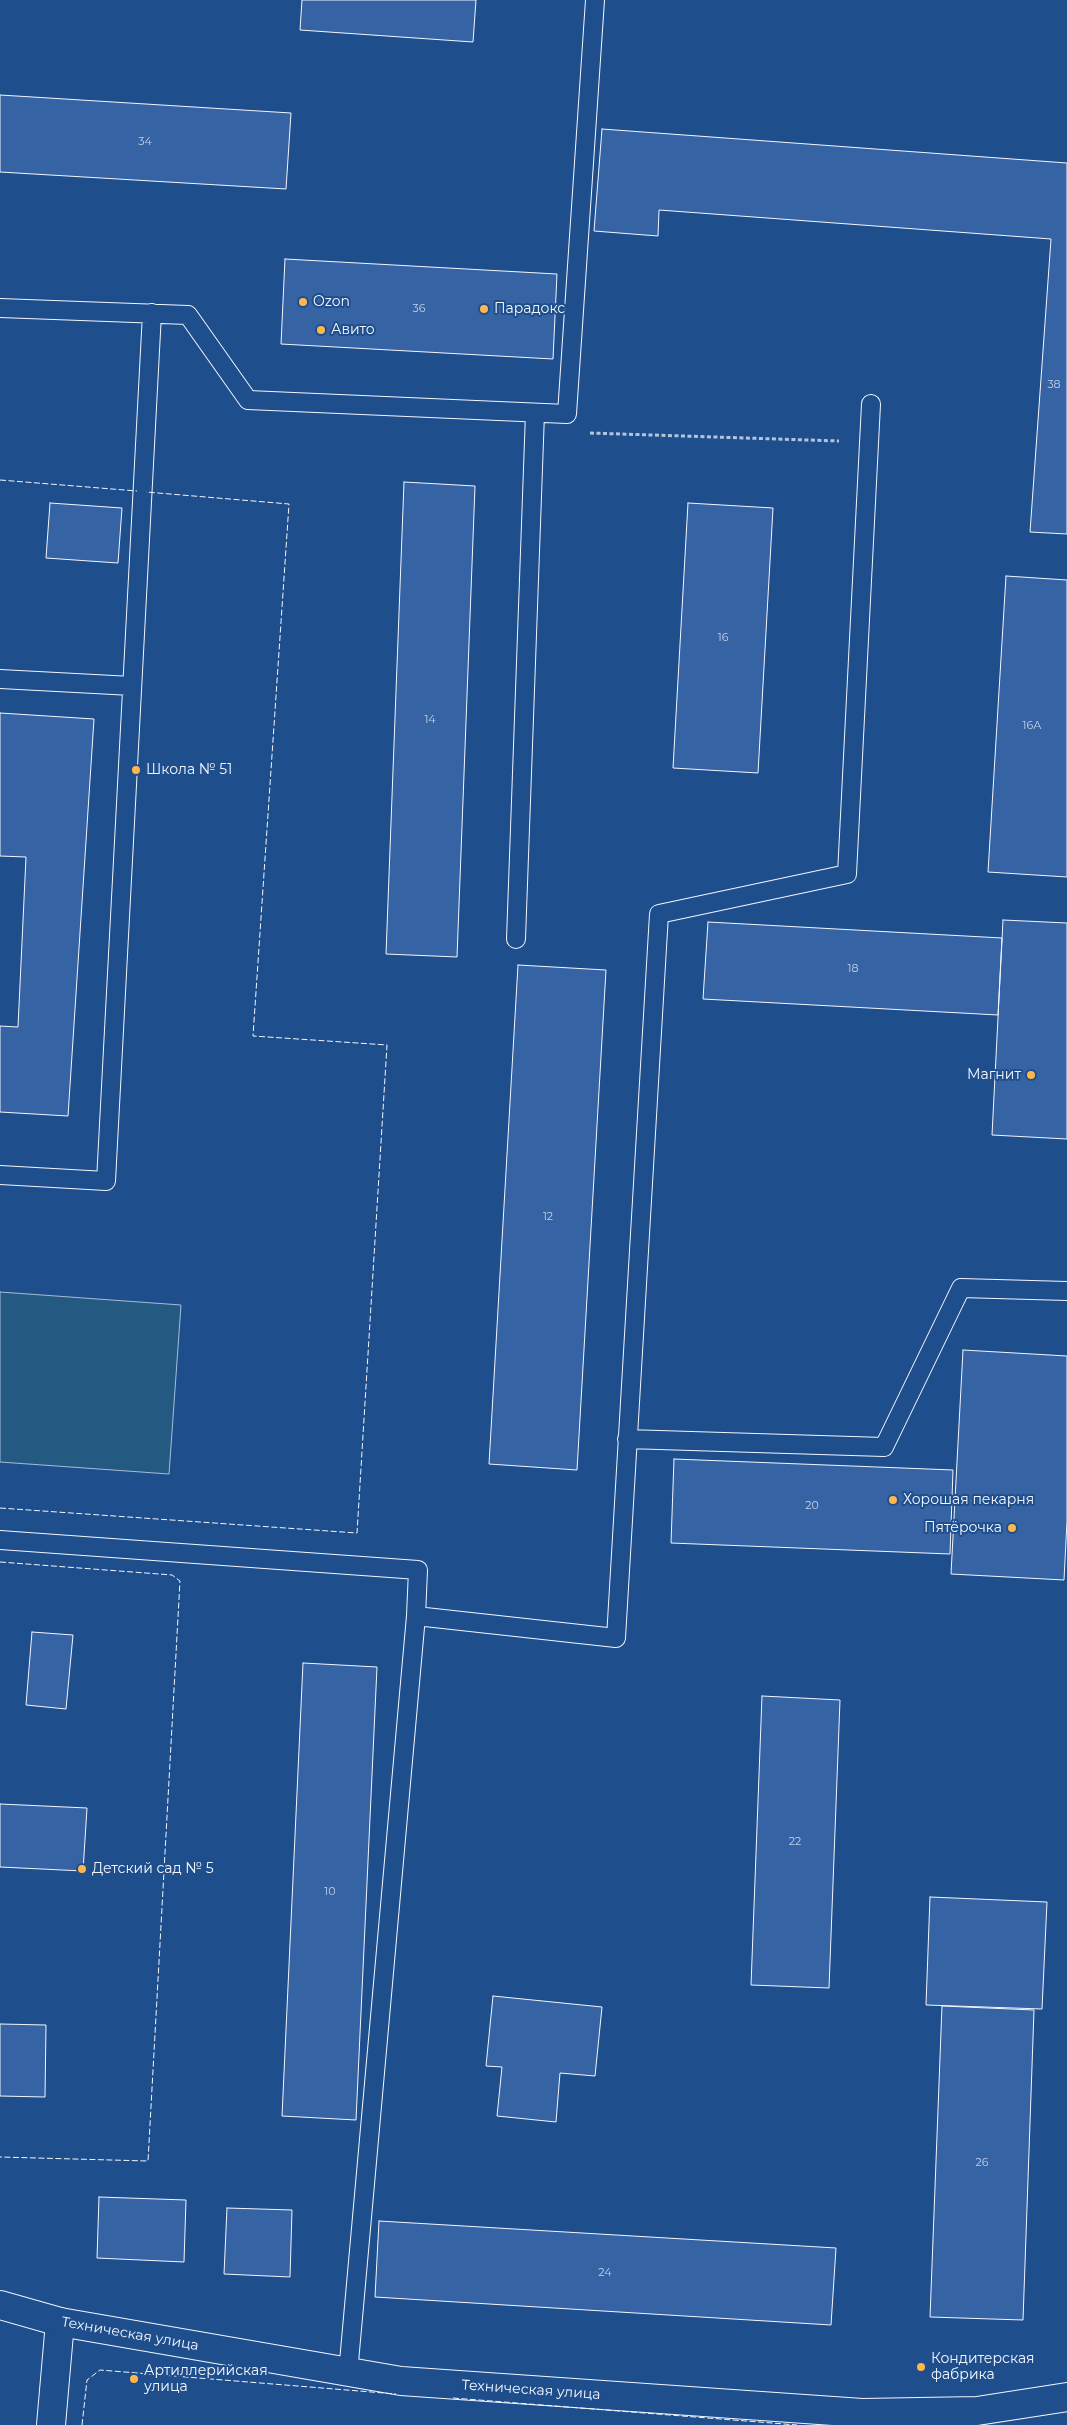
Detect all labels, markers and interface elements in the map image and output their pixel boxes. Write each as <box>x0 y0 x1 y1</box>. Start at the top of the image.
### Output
house number: 34 <box>138 135 152 149</box>
place label: Ozon <box>313 294 350 310</box>
marker: Ozon <box>297 296 309 308</box>
place label: Парадокс <box>494 301 565 317</box>
house number: 36 <box>413 302 425 316</box>
marker: Парадокс <box>478 303 490 315</box>
place label: Авито <box>331 322 375 338</box>
marker: Авито <box>315 324 327 336</box>
house number: 38 <box>1047 378 1061 392</box>
house number: 16 <box>718 631 728 645</box>
house number: 14 <box>424 713 436 727</box>
house number: 16А <box>1023 719 1041 733</box>
place label: Школа № 51 <box>146 762 232 778</box>
marker: Школа № 51 <box>130 764 142 776</box>
house number: 18 <box>848 962 858 976</box>
place label: Магнит <box>967 1067 1021 1083</box>
marker: Магнит <box>1025 1069 1037 1081</box>
house number: 12 <box>543 1210 553 1224</box>
place label: Хорошая пекарня <box>903 1492 1034 1508</box>
marker: Хорошая пекарня <box>887 1494 899 1506</box>
house number: 20 <box>805 1499 819 1513</box>
place label: Пятёрочка <box>924 1520 1002 1536</box>
marker: Пятёрочка <box>1006 1522 1018 1534</box>
house number: 22 <box>789 1835 801 1849</box>
place label: Детский сад № 5 <box>92 1861 214 1877</box>
marker: Детский сад № 5 <box>76 1863 88 1875</box>
house number: 10 <box>324 1885 336 1899</box>
house number: 26 <box>976 2156 988 2170</box>
house number: 24 <box>598 2266 612 2280</box>
street label: Техническая улица <box>60 2314 200 2354</box>
place label: Кондитерская фабрика <box>931 2351 1035 2384</box>
marker: Кондитерская фабрика <box>915 2361 927 2373</box>
place label: Артиллерийская улица <box>144 2363 268 2396</box>
marker: Артиллерийская улица <box>128 2373 140 2385</box>
street label: Техническая улица <box>461 2377 601 2403</box>

